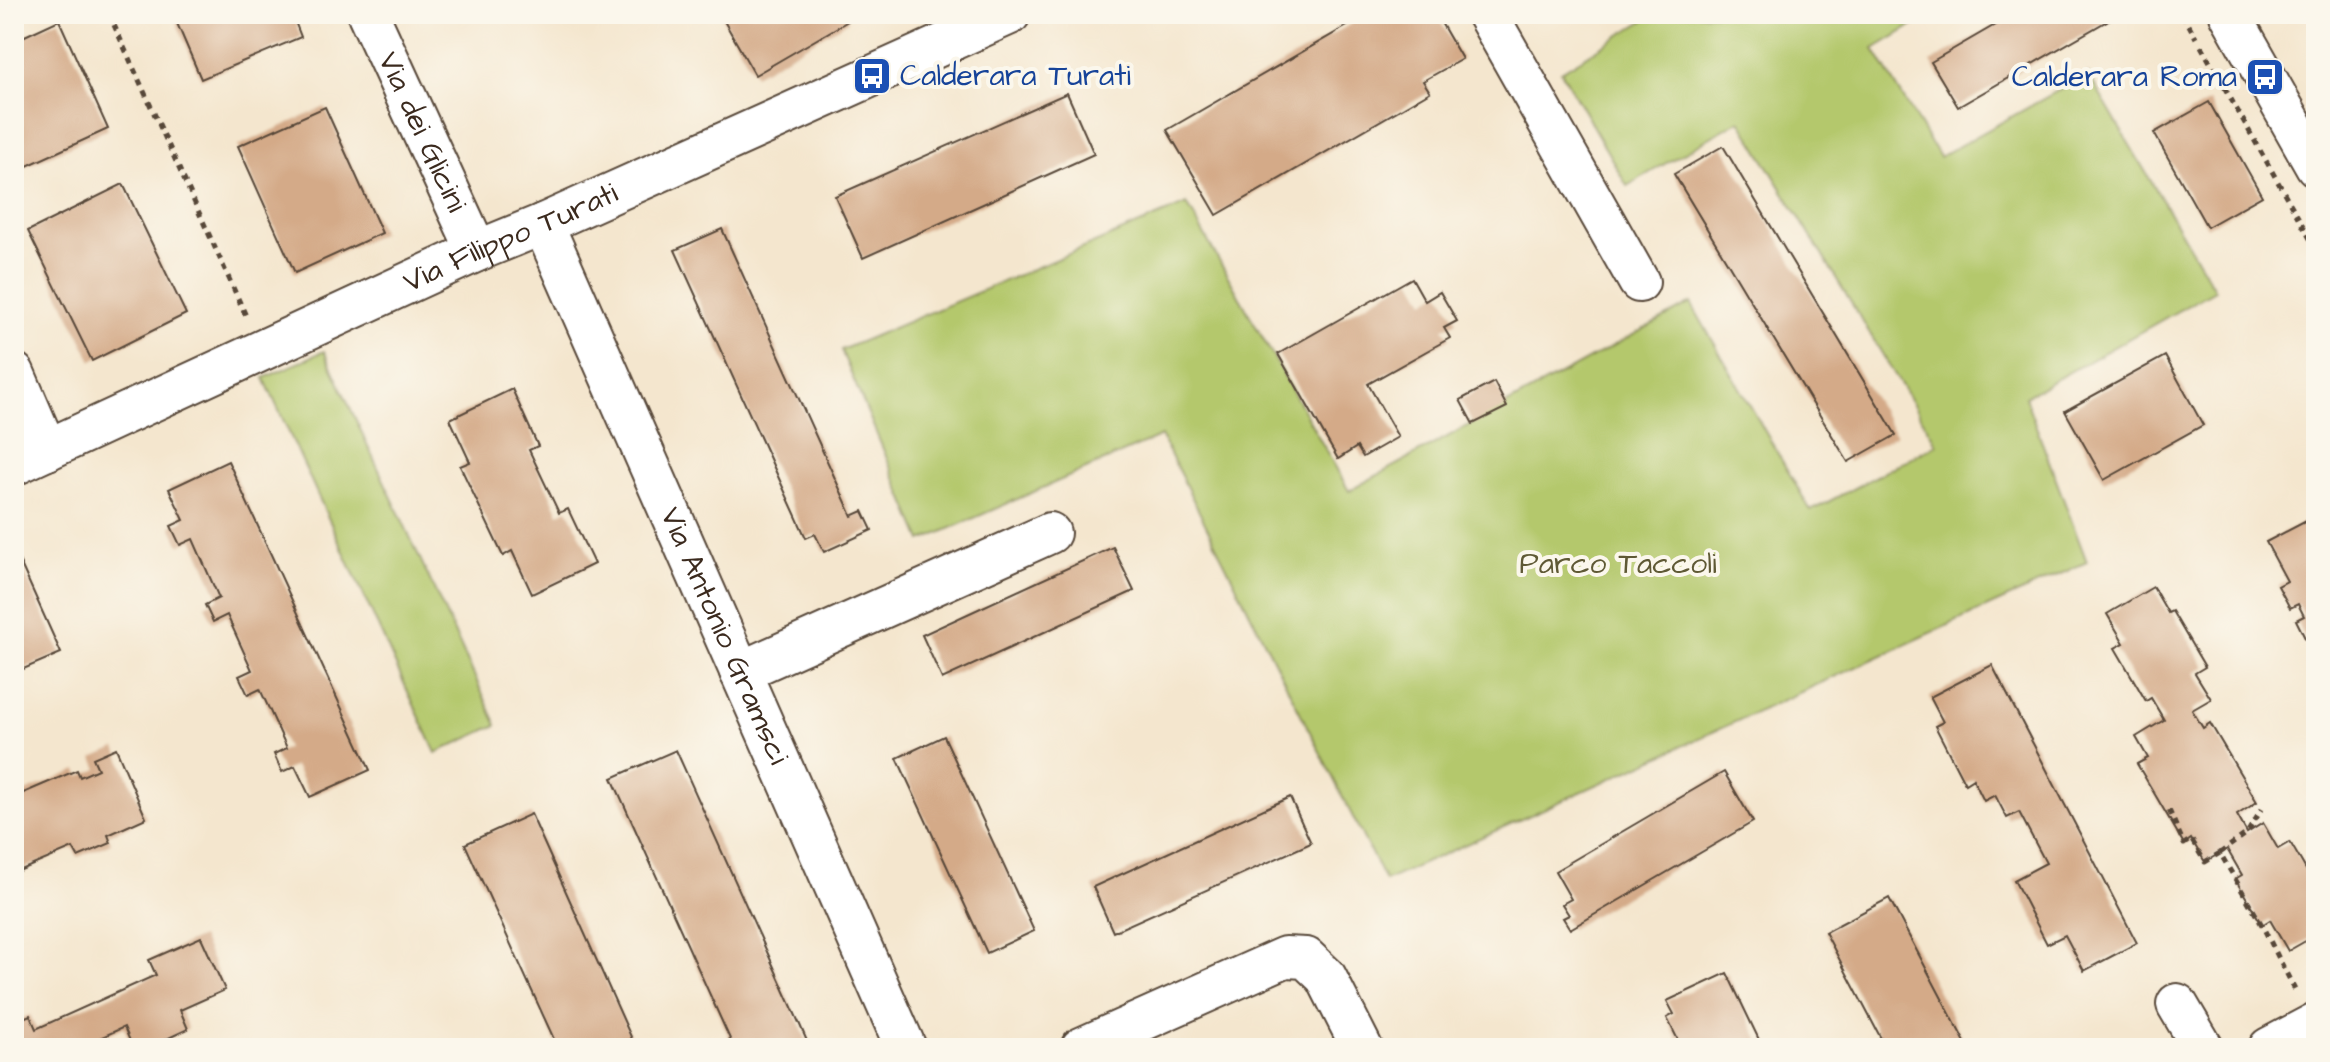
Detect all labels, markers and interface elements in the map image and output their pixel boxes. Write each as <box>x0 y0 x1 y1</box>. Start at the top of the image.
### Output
street label: Via dei Glicini <box>367 45 478 219</box>
bus stop icon: Calderara Turati <box>851 55 893 97</box>
place label: Calderara Turati <box>900 55 1131 97</box>
place label: Calderara Roma <box>2012 56 2237 98</box>
bus stop icon: Calderara Roma <box>2244 56 2286 98</box>
street label: Via Filippo Turati <box>396 172 625 303</box>
street label: Via Antonio Gramsci <box>649 501 800 771</box>
park label: Parco Taccoli <box>1520 543 1717 585</box>

